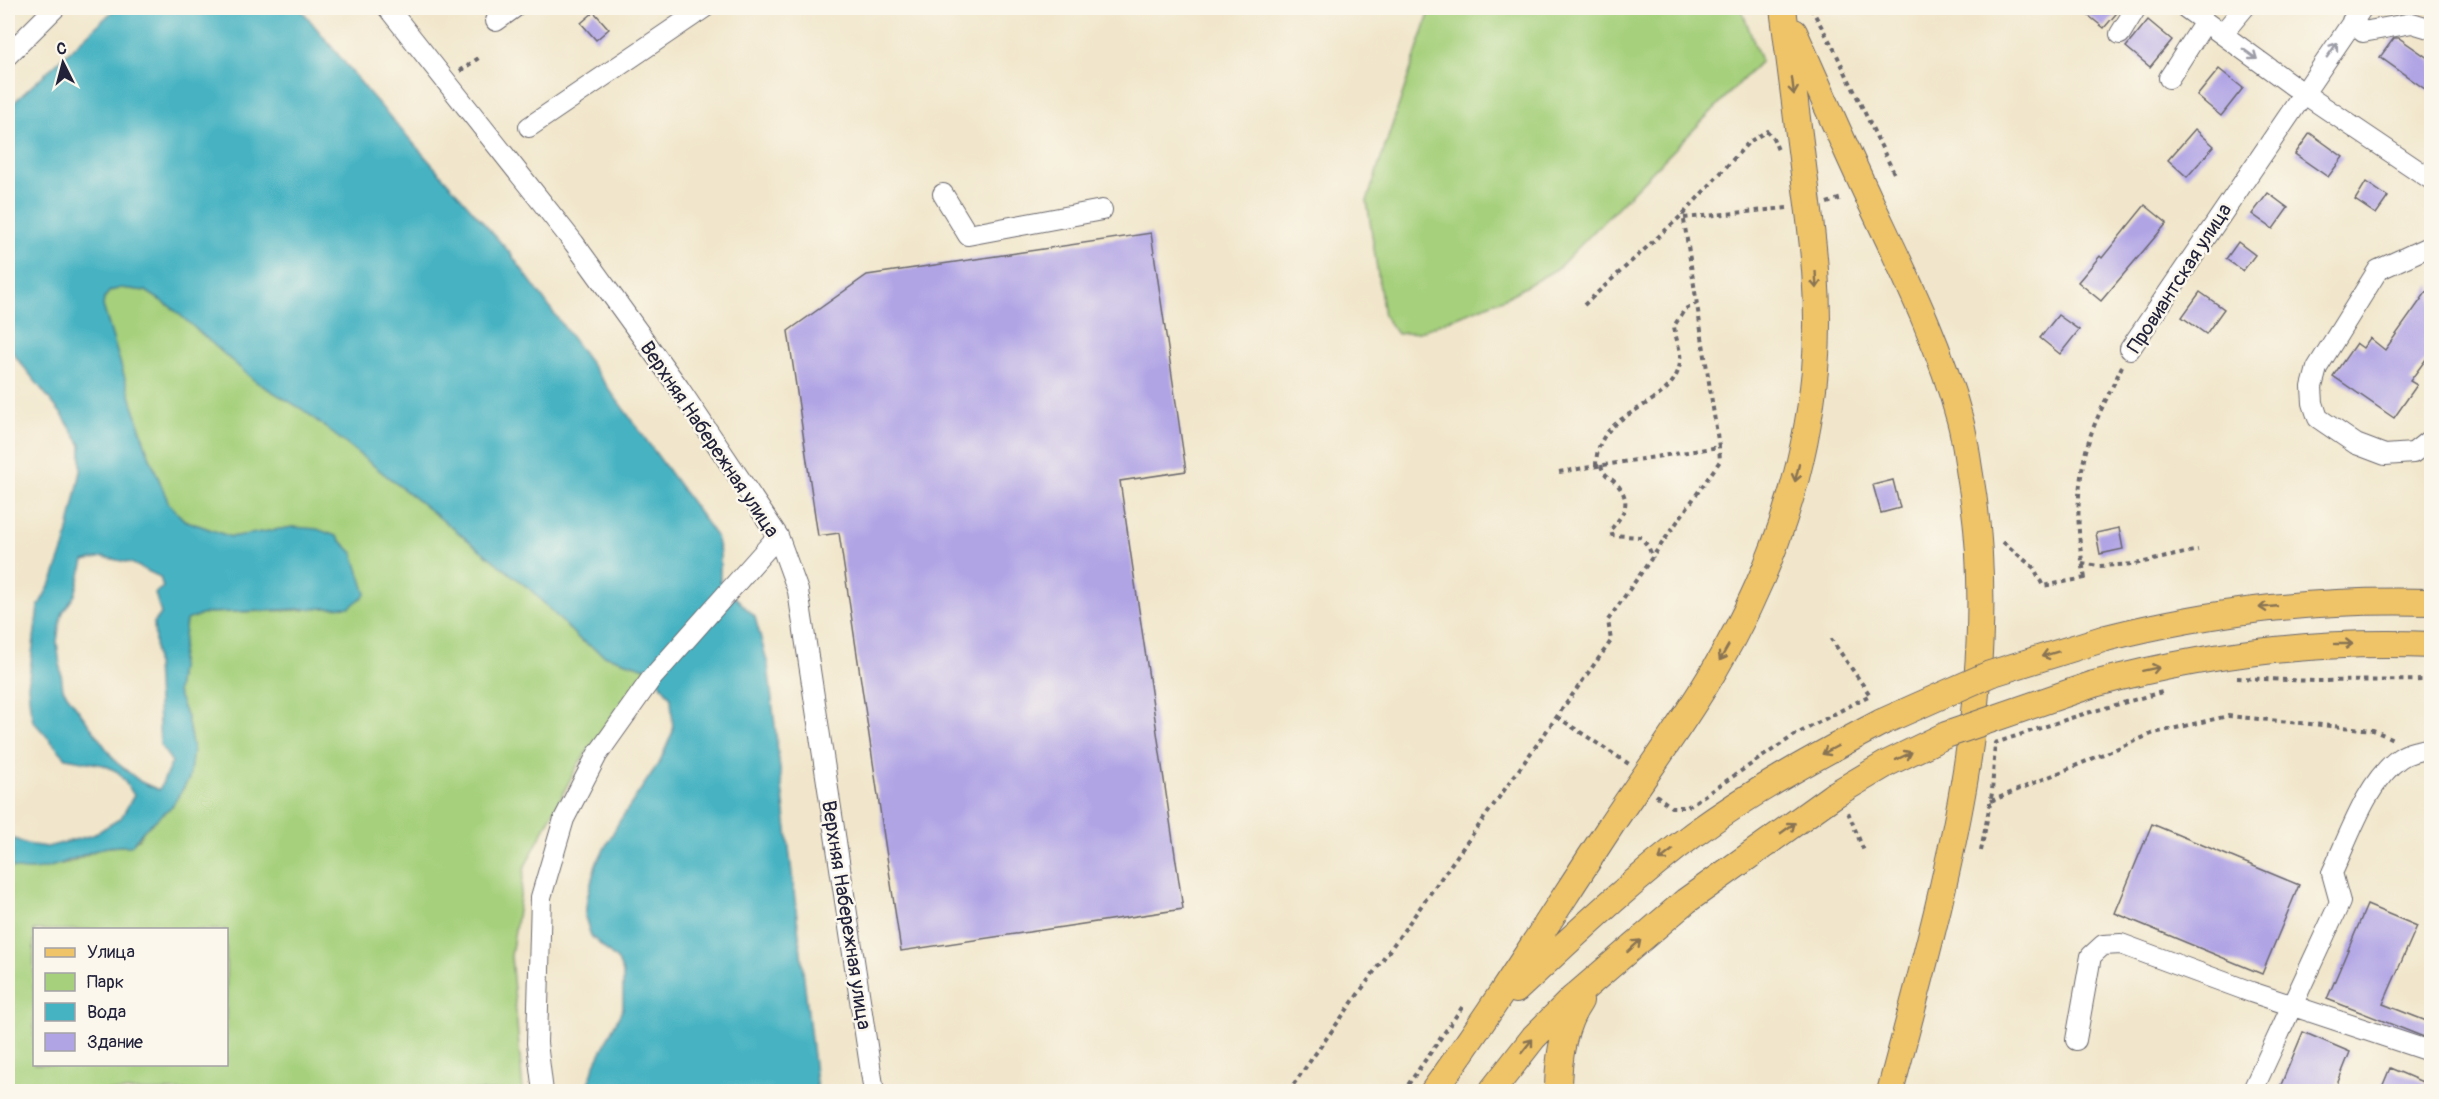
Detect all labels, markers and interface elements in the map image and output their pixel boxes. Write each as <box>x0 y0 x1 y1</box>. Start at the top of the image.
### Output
north arrow <box>33 33 93 93</box>
text: С <box>56 39 68 60</box>
one-way arrow <box>2326 43 2338 59</box>
one-way arrow <box>2241 48 2257 61</box>
one-way arrow <box>1788 76 1799 96</box>
street label: Провиантская улица <box>2122 199 2237 358</box>
one-way arrow <box>1811 269 1822 289</box>
street label: Верхняя Набережная улица <box>635 336 785 542</box>
one-way arrow <box>1791 463 1802 482</box>
one-way arrow <box>2259 602 2279 613</box>
one-way arrow <box>2333 638 2353 650</box>
one-way arrow <box>1718 644 1729 662</box>
one-way arrow <box>2041 649 2060 660</box>
one-way arrow <box>2140 663 2160 674</box>
one-way arrow <box>1821 744 1839 756</box>
one-way arrow <box>1894 749 1912 761</box>
street label: Верхняя Набережная улица <box>816 799 877 1031</box>
one-way arrow <box>1780 822 1796 834</box>
one-way arrow <box>1659 849 1675 862</box>
legend <box>33 928 228 1066</box>
one-way arrow <box>1626 939 1641 953</box>
text: Улица <box>87 941 135 964</box>
text: Парк <box>87 971 124 994</box>
text: Вода <box>87 1001 126 1024</box>
text: Здание <box>87 1031 143 1054</box>
one-way arrow <box>1521 1038 1534 1054</box>

